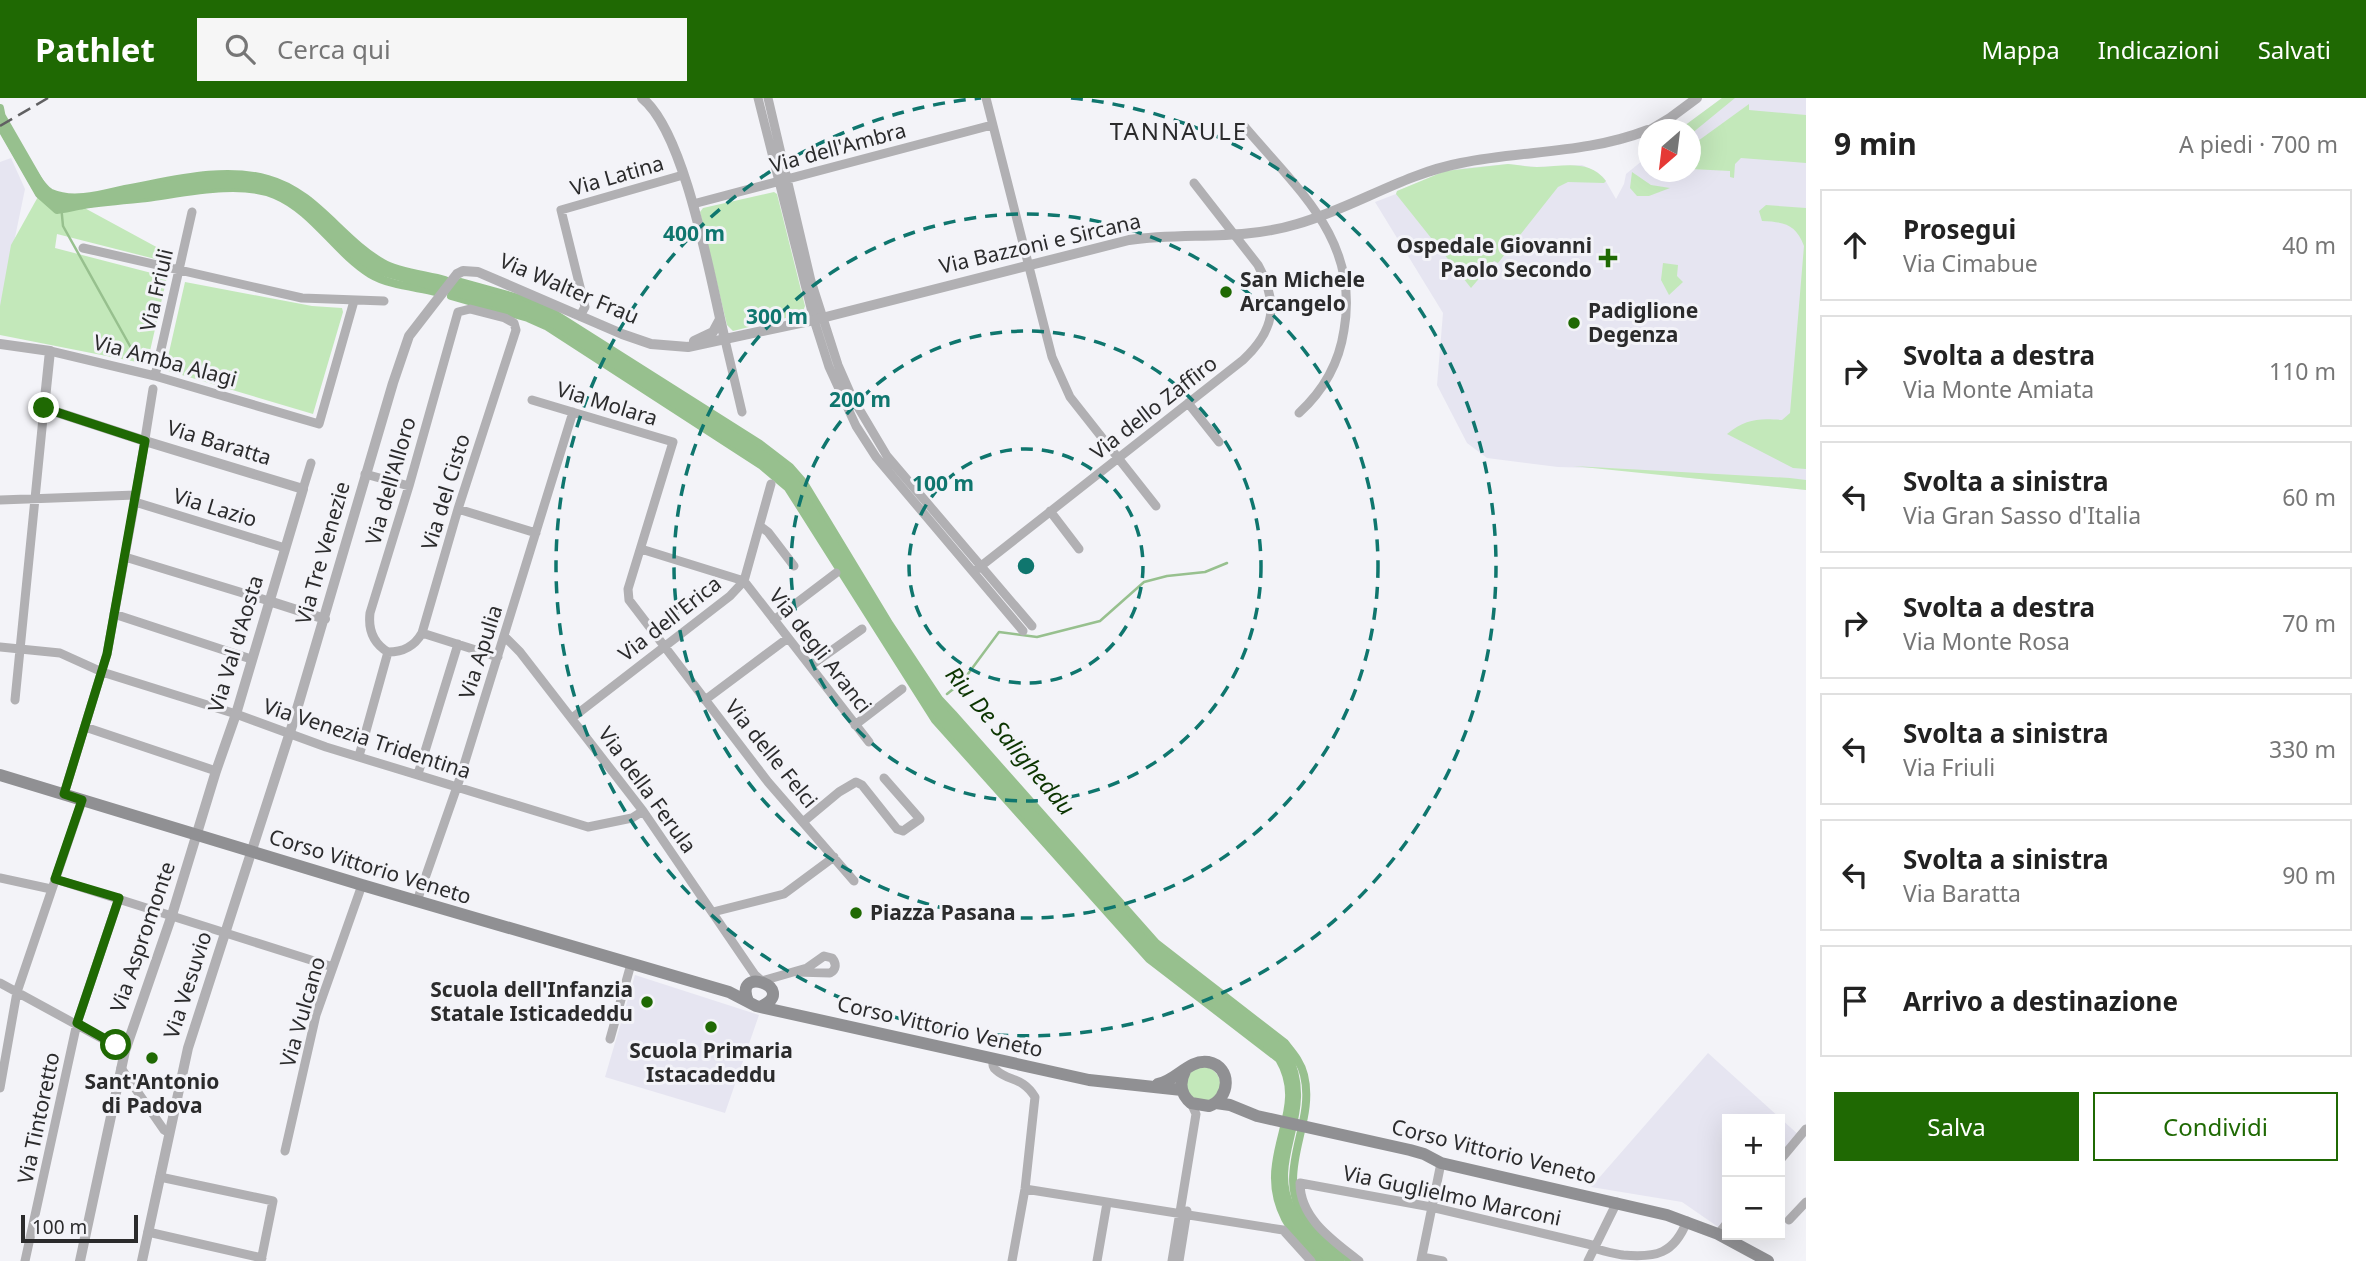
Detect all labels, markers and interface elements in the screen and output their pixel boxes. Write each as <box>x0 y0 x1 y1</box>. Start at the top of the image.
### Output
search box <box>197 18 687 81</box>
text: Pathlet <box>35 27 155 72</box>
icon: search <box>221 30 259 68</box>
text: Cerca qui <box>277 31 391 67</box>
text: Mappa <box>1982 33 2060 66</box>
text: Indicazioni <box>2098 33 2220 66</box>
text: Salvati <box>2258 33 2331 66</box>
district label: TANNAULE <box>1110 114 1248 147</box>
street label: Via dell'Ambra <box>766 115 909 179</box>
north arrow <box>1638 119 1701 182</box>
text: 9 min <box>1834 123 1917 164</box>
text: A piedi · 700 m <box>2179 128 2338 160</box>
street label: Via Latina <box>567 148 667 202</box>
street label: Via Bazzoni e Sircana <box>936 206 1143 280</box>
text: Prosegui <box>1903 211 2016 247</box>
text: 400 m <box>663 219 725 247</box>
icon: ahead <box>1836 226 1874 264</box>
text: 40 m <box>2282 229 2336 261</box>
place label: Ospedale Giovanni Paolo Secondo <box>1397 231 1592 283</box>
street label: Via Friuli <box>133 246 179 334</box>
street label: Via Walter Frau <box>495 246 643 330</box>
text: Via Cimabue <box>1903 247 2038 279</box>
marker: Ospedale Giovanni Paolo Secondo <box>1598 248 1618 268</box>
place label: San Michele Arcangelo <box>1240 265 1365 317</box>
marker: San Michele Arcangelo <box>1218 284 1234 300</box>
place label: Padiglione Degenza <box>1588 296 1698 348</box>
text: 300 m <box>746 302 808 330</box>
marker: Padiglione Degenza <box>1566 315 1582 331</box>
street label: Via Amba Alagi <box>90 327 240 393</box>
text: Svolta a destra <box>1903 337 2095 373</box>
street label: Via dello Zaffiro <box>1084 349 1223 466</box>
icon: right <box>1836 352 1874 390</box>
text: 110 m <box>2269 355 2336 387</box>
text: Via Monte Amiata <box>1903 373 2094 405</box>
street label: Via Molara <box>553 374 661 432</box>
text: 200 m <box>829 385 891 413</box>
route end <box>28 392 59 423</box>
street label: Via Baratta <box>164 413 275 471</box>
street label: Via dell'Alloro <box>358 413 422 548</box>
street label: Via del Cisto <box>414 430 476 553</box>
text: Svolta a sinistra <box>1903 463 2109 499</box>
text: 100 m <box>912 469 974 497</box>
street label: Via Tre Venezie <box>288 478 356 627</box>
icon: left <box>1836 478 1874 516</box>
street label: Via Lazio <box>170 481 261 533</box>
text: 60 m <box>2282 481 2336 513</box>
text: Via Gran Sasso d'Italia <box>1903 499 2141 531</box>
centre of rings <box>1014 554 1038 578</box>
street label: Via dell'Erica <box>612 569 727 667</box>
street label: Via Val d'Aosta <box>201 572 269 716</box>
street label: Via degli Aranci <box>763 582 878 719</box>
text: Svolta a destra <box>1903 589 2095 625</box>
street label: Via Apulia <box>452 601 508 702</box>
icon: right <box>1836 604 1874 642</box>
text: 70 m <box>2282 607 2336 639</box>
text: Via Monte Rosa <box>1903 625 2070 657</box>
water label: Riu De Saligheddu <box>939 659 1083 822</box>
street label: Via Venezia Tridentina <box>260 691 475 785</box>
street label: Via delle Felci <box>719 693 824 813</box>
text: Svolta a sinistra <box>1903 715 2109 751</box>
street label: Via della Ferula <box>592 721 703 858</box>
icon: left <box>1836 730 1874 768</box>
text: 330 m <box>2269 733 2336 765</box>
text: Via Friuli <box>1903 751 1995 783</box>
street label: Corso Vittorio Veneto <box>266 822 475 910</box>
text: Svolta a sinistra <box>1903 841 2109 877</box>
icon: left <box>1836 856 1874 894</box>
street label: Via Aspromonte <box>103 858 181 1016</box>
text: 90 m <box>2282 859 2336 891</box>
text: Via Baratta <box>1903 877 2021 909</box>
place label: Piazza Pasana <box>870 898 1016 926</box>
marker: Piazza Pasana <box>848 905 864 921</box>
street label: Via Vesuvio <box>157 928 218 1042</box>
street label: Via Vulcano <box>273 953 331 1070</box>
place label: Scuola dell'Infanzia Statale Isticadeddu <box>430 975 633 1027</box>
icon: arrive <box>1836 982 1874 1020</box>
text: Arrivo a destinazione <box>1903 983 2178 1019</box>
street label: Corso Vittorio Veneto <box>835 989 1046 1063</box>
marker: Scuola dell'Infanzia Statale Isticadeddu <box>639 994 655 1010</box>
marker: Scuola Primaria Istacadeddu <box>703 1019 719 1035</box>
route start <box>100 1029 131 1060</box>
place label: Scuola Primaria Istacadeddu <box>629 1036 793 1088</box>
street label: Via Tintoretto <box>10 1050 66 1186</box>
marker: Sant'Antonio di Padova <box>144 1050 160 1066</box>
place label: Sant'Antonio di Padova <box>85 1067 219 1119</box>
button: Salva <box>1834 1092 2079 1161</box>
button: Condividi <box>2093 1092 2338 1161</box>
street label: Corso Vittorio Veneto <box>1389 1112 1600 1190</box>
map controls <box>1722 1114 1785 1240</box>
button: + <box>1722 1114 1785 1177</box>
street label: Via Guglielmo Marconi <box>1340 1158 1564 1232</box>
button: − <box>1722 1177 1785 1240</box>
scale bar <box>21 1212 138 1244</box>
text: 100 m <box>32 1214 87 1240</box>

